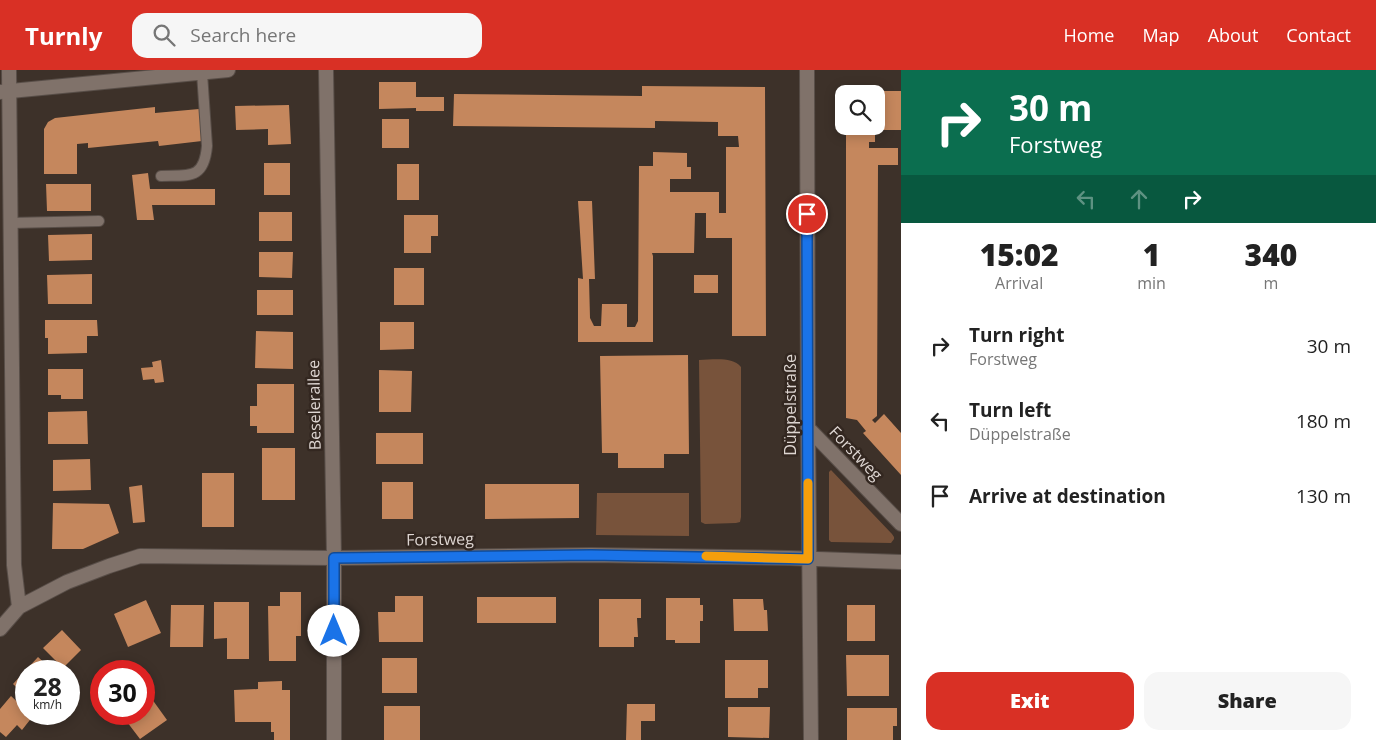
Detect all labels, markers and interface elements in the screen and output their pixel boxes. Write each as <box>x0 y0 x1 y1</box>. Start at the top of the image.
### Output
search box <box>132 13 482 58</box>
text: Turnly <box>25 19 102 52</box>
icon: search <box>150 21 178 49</box>
text: Search here <box>190 22 296 48</box>
text: Home <box>1064 23 1114 47</box>
text: Map <box>1142 23 1180 47</box>
text: About <box>1208 23 1258 47</box>
text: Contact <box>1286 23 1351 47</box>
text: 30 m <box>1009 84 1092 131</box>
map controls <box>835 85 885 135</box>
button: search <box>835 85 885 135</box>
icon: right <box>926 90 991 155</box>
text: Forstweg <box>1009 129 1102 159</box>
icon: left <box>1072 185 1100 213</box>
icon: ahead <box>1125 185 1153 213</box>
icon: right <box>1178 185 1206 213</box>
pin <box>786 193 828 235</box>
icon: arrive <box>793 200 821 228</box>
text: 15:02 <box>980 234 1059 275</box>
text: 1 <box>1143 234 1160 275</box>
text: 340 <box>1245 234 1297 275</box>
text: Arrival <box>995 272 1043 294</box>
text: min <box>1137 272 1166 294</box>
text: m <box>1264 272 1278 294</box>
text: Turn right <box>969 322 1064 348</box>
icon: right <box>926 332 954 360</box>
text: 30 m <box>1307 333 1351 359</box>
text: Forstweg <box>969 348 1037 370</box>
street label: Düppelstraße <box>779 354 801 456</box>
street label: Beselerallee <box>302 360 326 450</box>
text: Turn left <box>969 397 1051 423</box>
icon: left <box>926 407 954 435</box>
text: 180 m <box>1296 408 1351 434</box>
street label: Forstweg <box>825 421 888 485</box>
text: Düppelstraße <box>969 423 1071 445</box>
icon: arrive <box>926 482 954 510</box>
text: Arrive at destination <box>969 483 1166 509</box>
text: 130 m <box>1296 483 1351 509</box>
street label: Forstweg <box>406 527 474 551</box>
position arrow <box>307 604 359 656</box>
speed limit sign: 30 <box>90 660 155 725</box>
text: 28 <box>33 669 62 703</box>
button: Exit <box>926 672 1134 730</box>
button: Share <box>1144 672 1351 730</box>
text: km/h <box>33 696 62 713</box>

